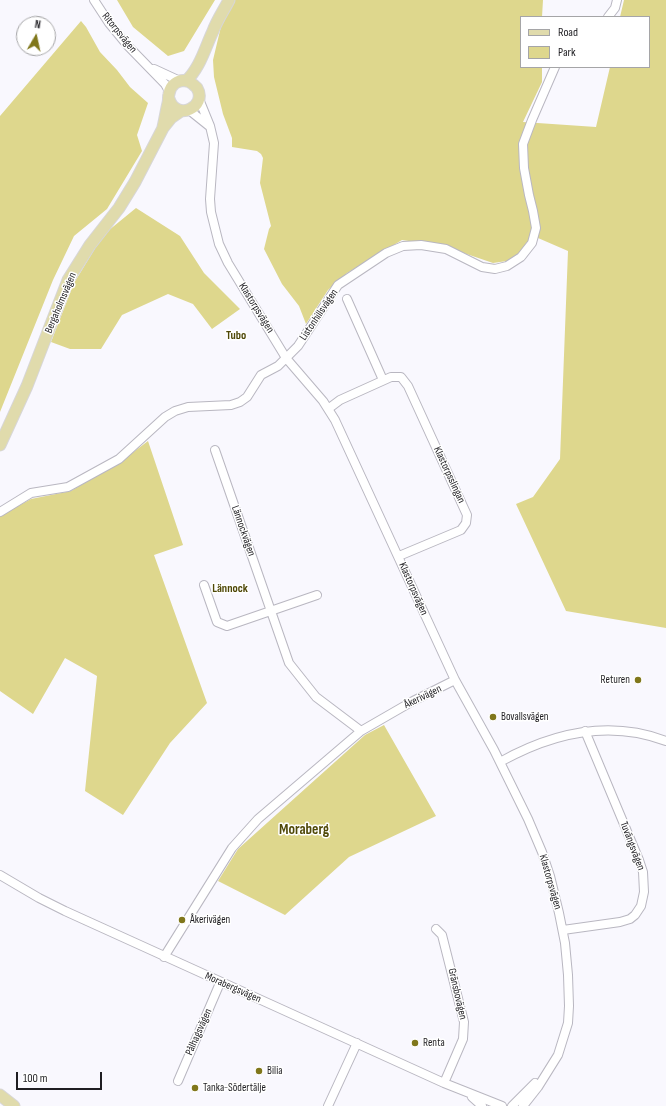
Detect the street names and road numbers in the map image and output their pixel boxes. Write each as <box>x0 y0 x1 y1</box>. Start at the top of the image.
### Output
street label: Ritorpsvägen <box>99 10 139 56</box>
street label: Bergaholmsvägen <box>42 271 80 335</box>
street label: Klastorpsvägen <box>235 281 277 335</box>
street label: Listonhillsvägen <box>297 287 341 343</box>
street label: Klastorpsslingan <box>430 445 468 505</box>
street label: Lännockvägen <box>228 504 258 558</box>
street label: Klastorpsvägen <box>395 561 431 617</box>
street label: Åkerivägen <box>402 682 444 712</box>
street label: Tuvängsvägen <box>617 820 647 872</box>
street label: Klastorpsvägen <box>536 853 564 911</box>
street label: Gränsbovägen <box>445 967 469 1021</box>
street label: Morabergsvägen <box>203 970 263 1006</box>
street label: Pålhagsvägen <box>183 1007 215 1057</box>

